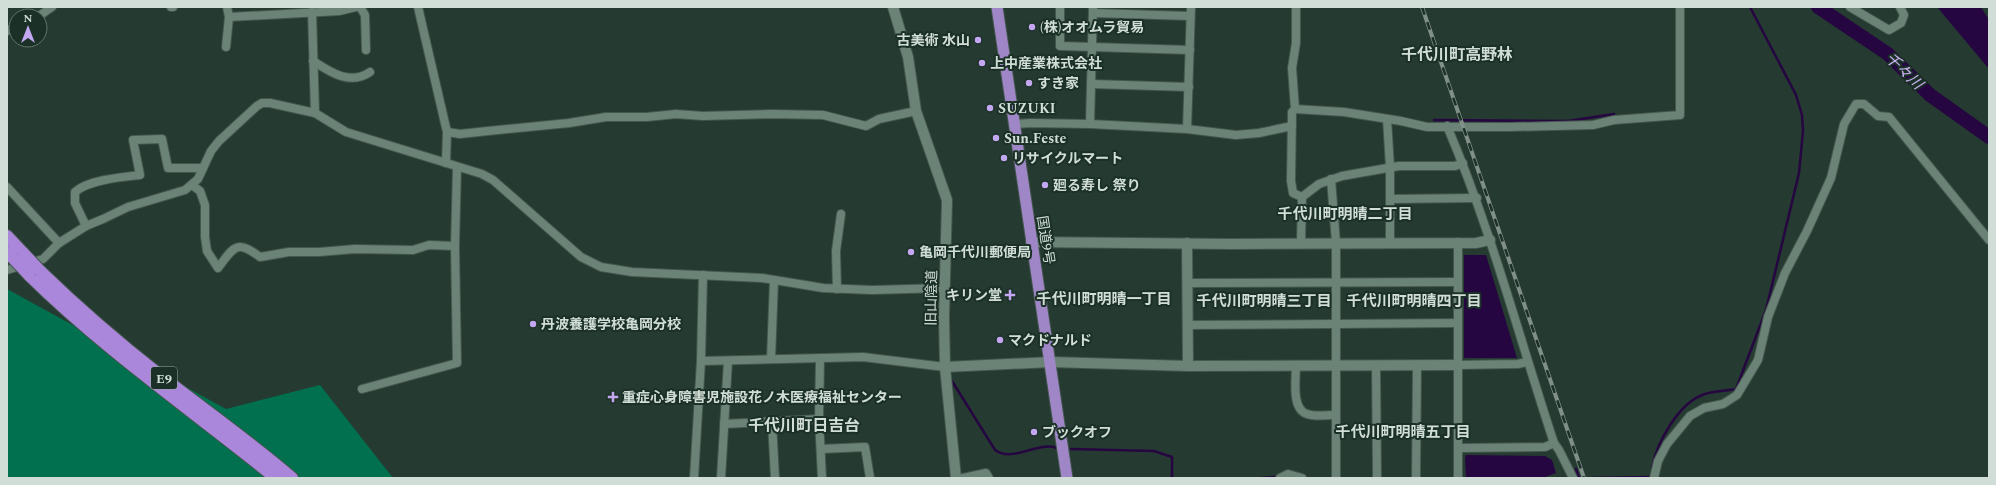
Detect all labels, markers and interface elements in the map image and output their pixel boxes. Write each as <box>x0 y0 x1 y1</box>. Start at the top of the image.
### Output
north arrow <box>8 8 48 48</box>
text: N <box>24 10 33 27</box>
place label: (株)オオムラ貿易 <box>1040 17 1144 38</box>
marker: (株)オオムラ貿易 <box>1027 22 1037 32</box>
place label: 古美術 水山 <box>897 30 970 51</box>
marker: 古美術 水山 <box>973 35 983 45</box>
district label: 千代川町高野林 <box>1401 43 1513 67</box>
water label: 千々川 <box>1879 48 1929 96</box>
place label: 上中産業株式会社 <box>990 53 1102 74</box>
marker: 上中産業株式会社 <box>977 58 987 68</box>
place label: すき家 <box>1037 73 1079 94</box>
marker: すき家 <box>1024 78 1034 88</box>
place label: SUZUKI <box>998 98 1056 119</box>
marker: SUZUKI <box>985 103 995 113</box>
place label: Sun.Feste <box>1004 128 1067 149</box>
marker: Sun.Feste <box>991 133 1001 143</box>
place label: リサイクルマート <box>1012 148 1123 169</box>
marker: リサイクルマート <box>999 153 1009 163</box>
place label: 廻る寿し 祭り <box>1053 175 1141 196</box>
marker: 廻る寿し 祭り <box>1040 180 1050 190</box>
district label: 千代川町明晴二丁目 <box>1277 203 1413 226</box>
street label: 国道9号 <box>1031 214 1060 266</box>
place label: 亀岡千代川郵便局 <box>919 242 1031 263</box>
marker: 亀岡千代川郵便局 <box>906 247 916 257</box>
street label: 旧山陰道 <box>921 270 942 326</box>
place label: キリン堂 <box>946 285 1002 306</box>
district label: 千代川町明晴一丁目 <box>1036 288 1172 311</box>
marker: キリン堂 <box>1005 290 1015 300</box>
district label: 千代川町明晴三丁目 <box>1196 290 1332 313</box>
district label: 千代川町明晴四丁目 <box>1346 290 1482 313</box>
place label: 丹波養護学校亀岡分校 <box>541 314 681 335</box>
marker: 丹波養護学校亀岡分校 <box>528 319 538 329</box>
place label: マクドナルド <box>1008 330 1092 351</box>
marker: マクドナルド <box>995 335 1005 345</box>
road number: E9 <box>151 367 177 389</box>
place label: 重症心身障害児施設花ノ木医療福祉センター <box>622 387 902 408</box>
marker: 重症心身障害児施設花ノ木医療福祉センター <box>607 391 619 403</box>
district label: 千代川町日吉台 <box>748 414 860 438</box>
district label: 千代川町明晴五丁目 <box>1335 421 1471 444</box>
place label: ブックオフ <box>1042 422 1112 443</box>
marker: ブックオフ <box>1029 427 1039 437</box>

